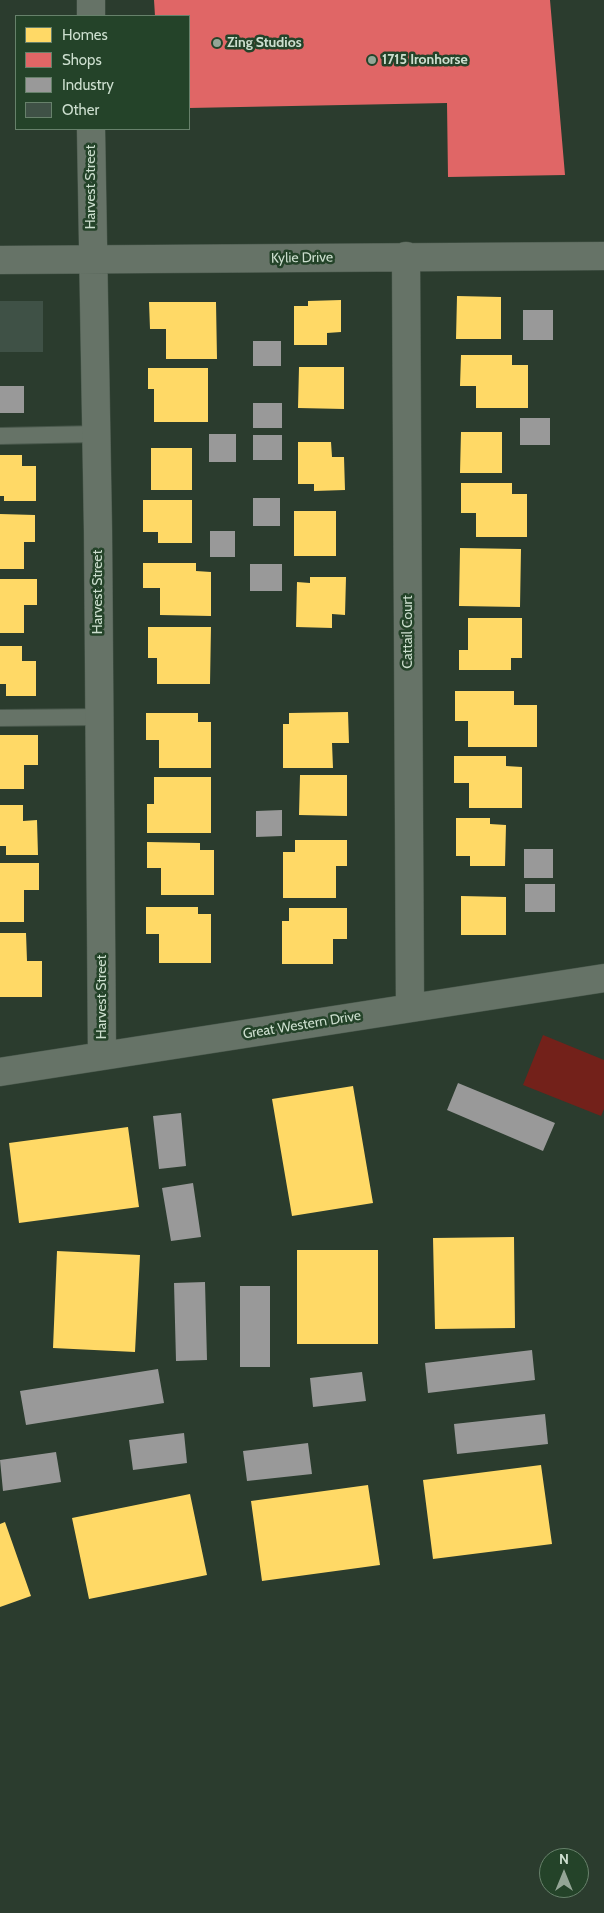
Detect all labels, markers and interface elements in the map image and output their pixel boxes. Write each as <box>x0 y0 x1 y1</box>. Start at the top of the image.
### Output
legend <box>15 15 190 130</box>
text: Homes <box>62 26 108 44</box>
place label: Zing Studios <box>227 35 302 51</box>
marker: Zing Studios <box>211 37 223 49</box>
text: Shops <box>62 51 102 69</box>
place label: 1715 Ironhorse <box>382 52 468 68</box>
marker: 1715 Ironhorse <box>366 54 378 66</box>
text: Industry <box>62 76 114 94</box>
text: Other <box>62 101 99 119</box>
street label: Harvest Street <box>83 145 99 229</box>
street label: Kylie Drive <box>271 249 333 267</box>
street label: Harvest Street <box>90 550 106 634</box>
street label: Cattail Court <box>400 595 416 669</box>
street label: Harvest Street <box>94 955 110 1039</box>
street label: Great Western Drive <box>242 1007 362 1043</box>
north arrow <box>539 1848 589 1898</box>
text: N <box>559 1850 569 1868</box>

